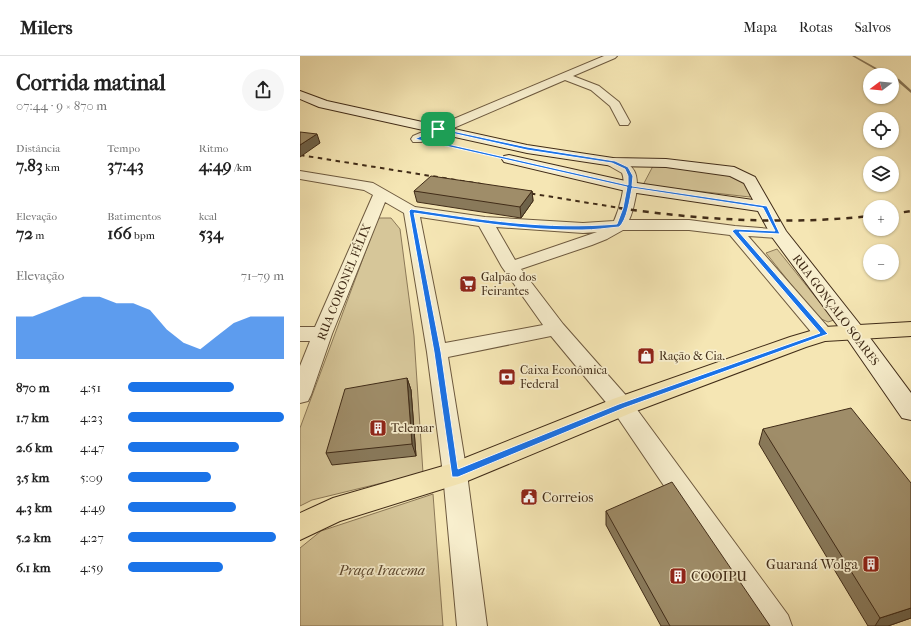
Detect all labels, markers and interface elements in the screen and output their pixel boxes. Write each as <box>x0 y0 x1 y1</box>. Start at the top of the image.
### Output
text: Milers <box>20 17 73 39</box>
text: Mapa <box>744 19 777 36</box>
text: Rotas <box>799 19 833 36</box>
text: Salvos <box>855 19 891 36</box>
north arrow <box>863 68 899 104</box>
map controls <box>863 68 899 280</box>
button: share <box>242 69 284 111</box>
text: Corrida matinal <box>16 70 166 96</box>
text: 07:44 · 9 × 870 m <box>16 98 107 113</box>
pin <box>421 112 455 146</box>
button: locate <box>863 112 899 148</box>
icon: arrive <box>427 118 449 140</box>
text: Distância <box>16 142 60 155</box>
text: Tempo <box>107 142 140 155</box>
text: Ritmo <box>199 142 228 155</box>
text: 7.83 <box>16 155 43 175</box>
text: 37:43 <box>107 155 144 175</box>
text: 4:49 <box>199 155 232 175</box>
button: layers <box>863 156 899 192</box>
text: km <box>43 161 60 174</box>
text: /km <box>232 161 252 174</box>
button: + <box>863 200 899 236</box>
text: Elevação <box>16 210 57 223</box>
text: Batimentos <box>107 210 161 223</box>
text: kcal <box>199 210 217 223</box>
street label: RUA CORONEL FÉLIX <box>313 221 374 342</box>
text: 72 <box>16 223 33 243</box>
text: 166 <box>107 223 132 243</box>
text: 534 <box>199 223 223 243</box>
text: m <box>33 229 44 242</box>
text: bpm <box>132 229 155 242</box>
button: − <box>863 244 899 280</box>
street label: RUA GONÇALO SOARES <box>790 252 882 368</box>
text: Elevação <box>16 268 64 283</box>
text: 71–79 m <box>241 268 284 283</box>
place label: Galpão dos Feirantes <box>481 270 537 298</box>
supermarket icon: Galpão dos Feirantes <box>458 274 478 294</box>
shop icon: Ração & Cia. <box>636 346 656 366</box>
place label: Ração & Cia. <box>659 349 725 364</box>
place label: Caixa Econômica Federal <box>520 363 608 391</box>
bank icon: Caixa Econômica Federal <box>497 367 517 387</box>
text: 870 m <box>16 380 50 395</box>
text: 4:51 <box>80 380 101 395</box>
text: 1.7 km <box>16 410 49 425</box>
text: 4:23 <box>80 410 103 425</box>
building icon: Telemar <box>368 418 388 438</box>
place label: Telemar <box>391 421 435 435</box>
text: 2.6 km <box>16 440 53 455</box>
text: 4:47 <box>80 440 104 455</box>
text: 3.5 km <box>16 470 49 485</box>
text: 5:09 <box>80 470 103 485</box>
public building icon: Correios <box>519 487 539 507</box>
place label: Correios <box>542 489 593 506</box>
text: 4.3 km <box>16 500 52 515</box>
text: 4:49 <box>80 500 105 515</box>
text: 5.2 km <box>16 530 51 545</box>
text: 4:27 <box>80 530 104 545</box>
building icon: Guaraná Wolga <box>861 554 881 574</box>
place label: Guaraná Wolga <box>766 556 859 573</box>
text: 6.1 km <box>16 560 50 575</box>
text: 4:59 <box>80 560 103 575</box>
park label: Praça Iracema <box>338 562 425 579</box>
building icon: COOIPU <box>668 566 688 586</box>
place label: COOIPU <box>691 568 747 585</box>

